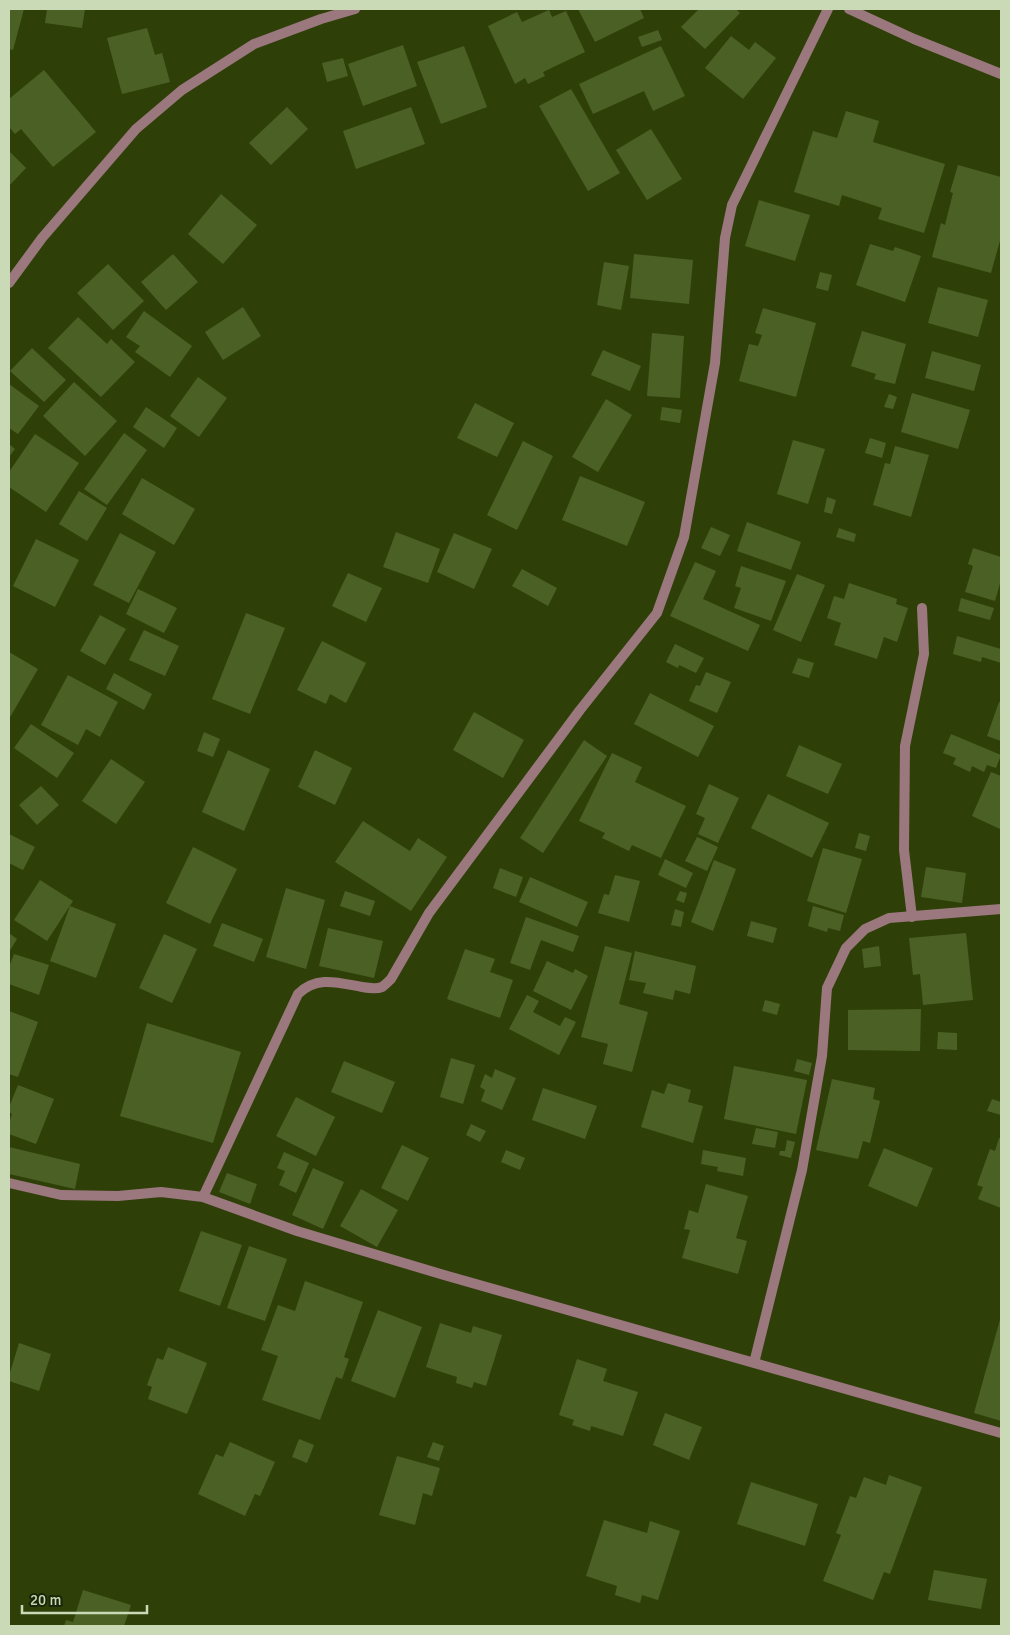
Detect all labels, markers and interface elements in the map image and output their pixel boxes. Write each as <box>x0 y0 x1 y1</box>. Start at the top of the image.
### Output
scale bar <box>22 1582 148 1614</box>
text: 20 m <box>30 1591 61 1609</box>

